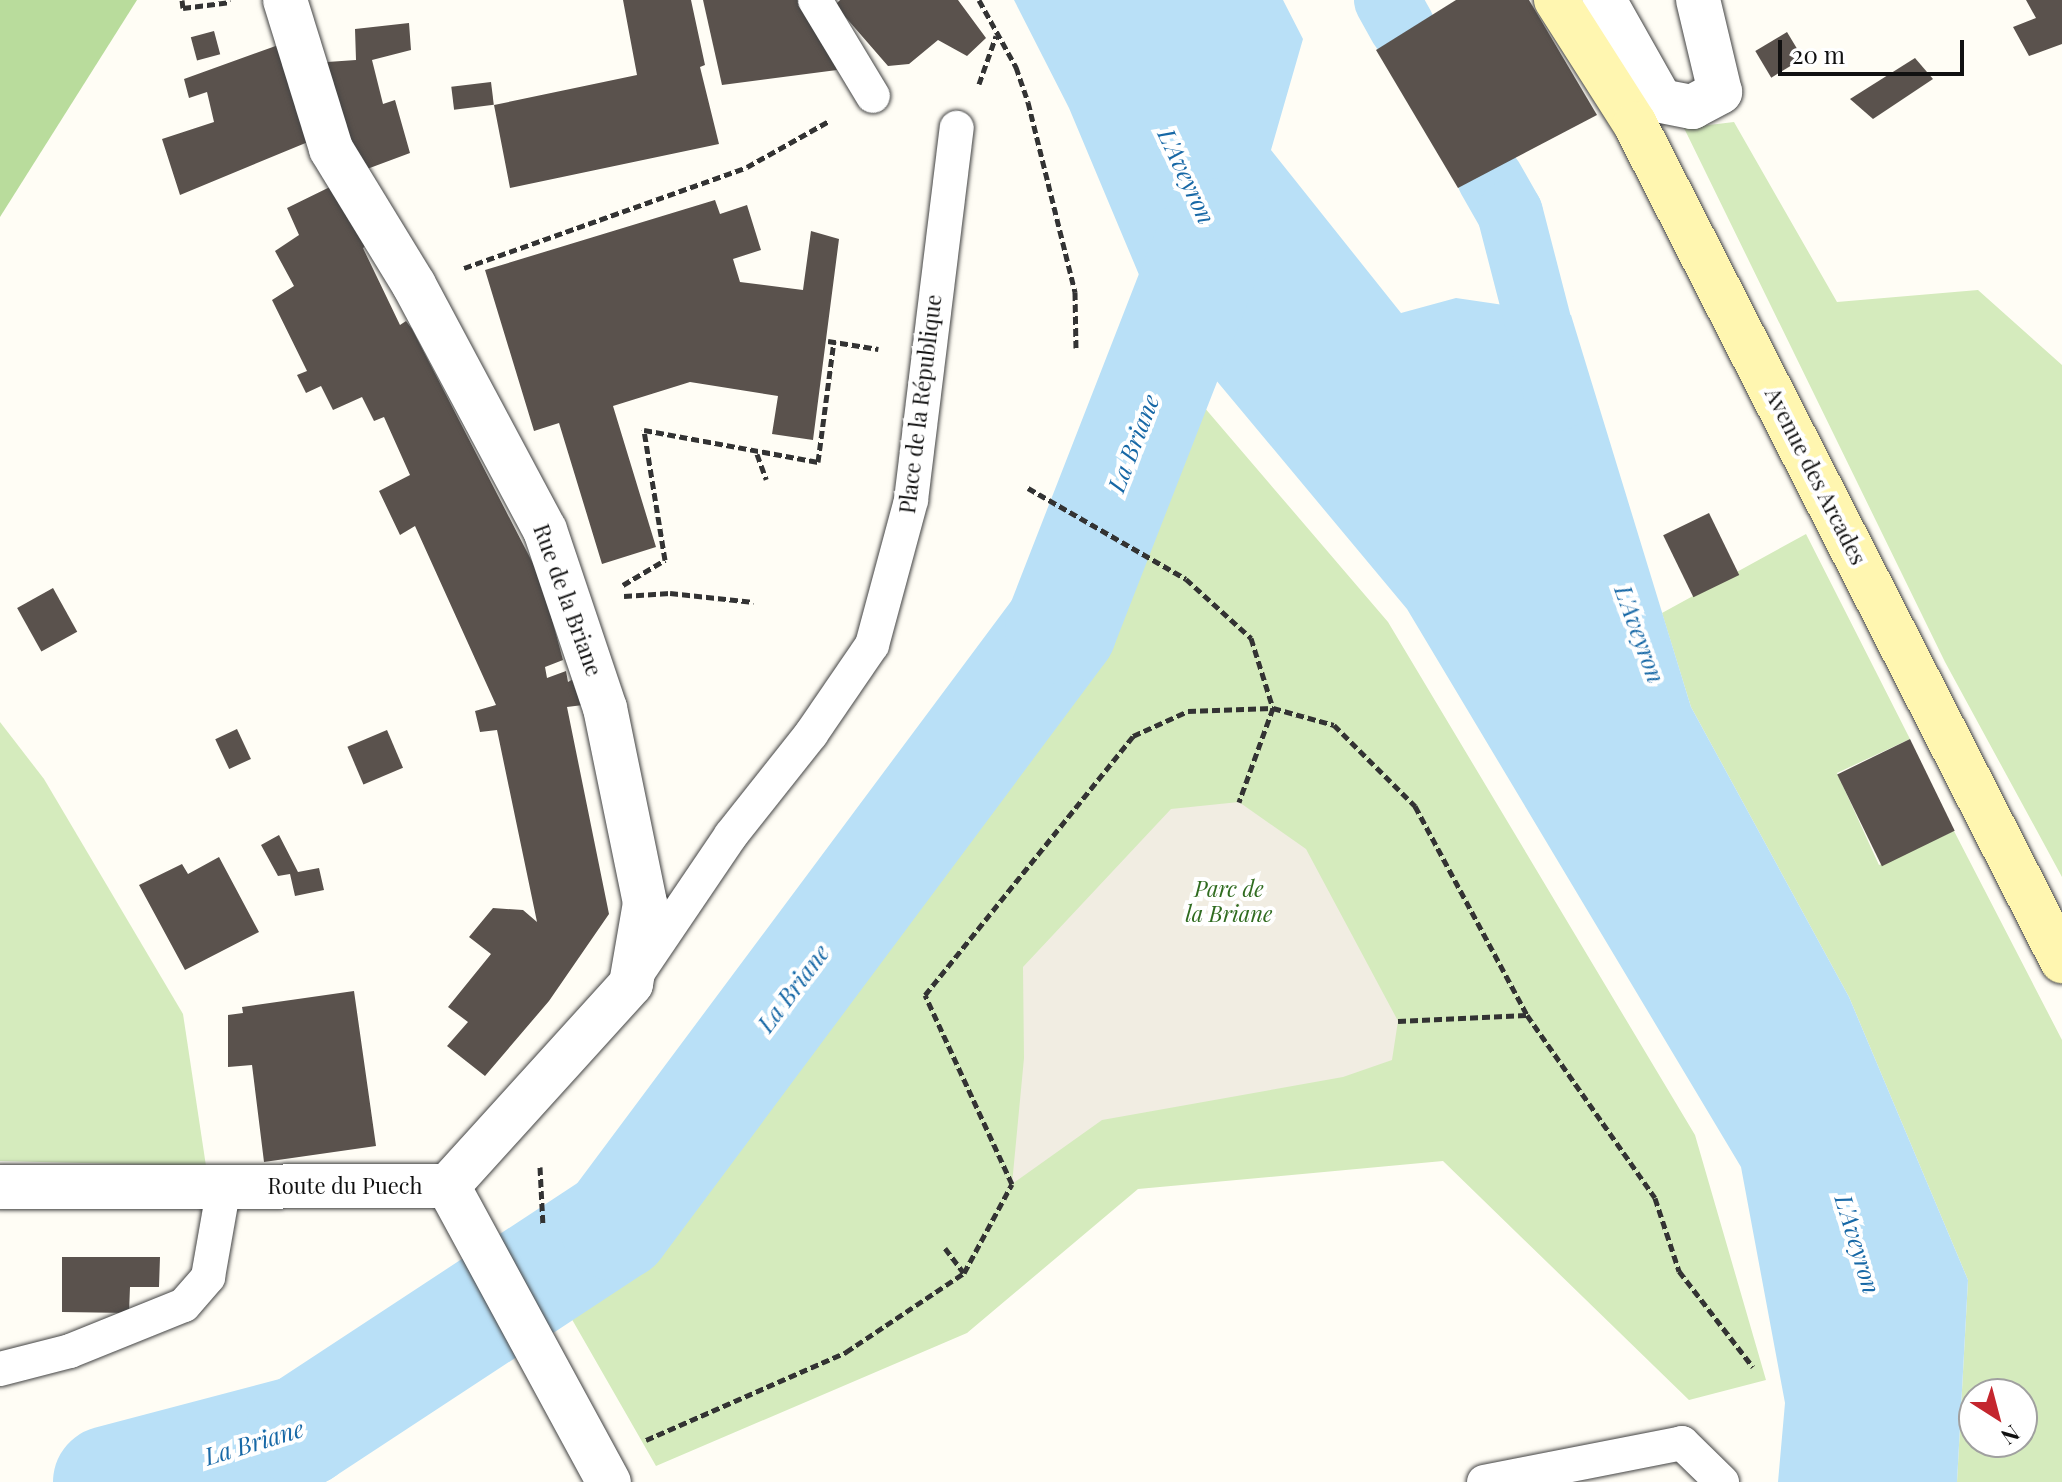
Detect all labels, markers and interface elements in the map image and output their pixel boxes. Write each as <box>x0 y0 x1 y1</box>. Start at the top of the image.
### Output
scale bar <box>1782 24 1968 74</box>
text: 20 m <box>1792 38 1845 70</box>
water label: L'Aveyron <box>1152 124 1222 228</box>
street label: Place de la République <box>893 292 947 516</box>
street label: Avenue des Arcades <box>1760 383 1872 569</box>
water label: La Briane <box>1101 390 1165 496</box>
street label: Rue de la Briane <box>528 520 608 680</box>
water label: L'Aveyron <box>1609 581 1671 687</box>
park label: Parc de la Briane <box>1186 875 1272 926</box>
water label: La Briane <box>751 939 835 1037</box>
street label: Route du Puech <box>268 1173 422 1199</box>
water label: L'Aveyron <box>1829 1191 1887 1297</box>
north arrow <box>1958 1378 2038 1458</box>
water label: La Briane <box>201 1413 307 1471</box>
text: N <box>1996 1419 2026 1453</box>

